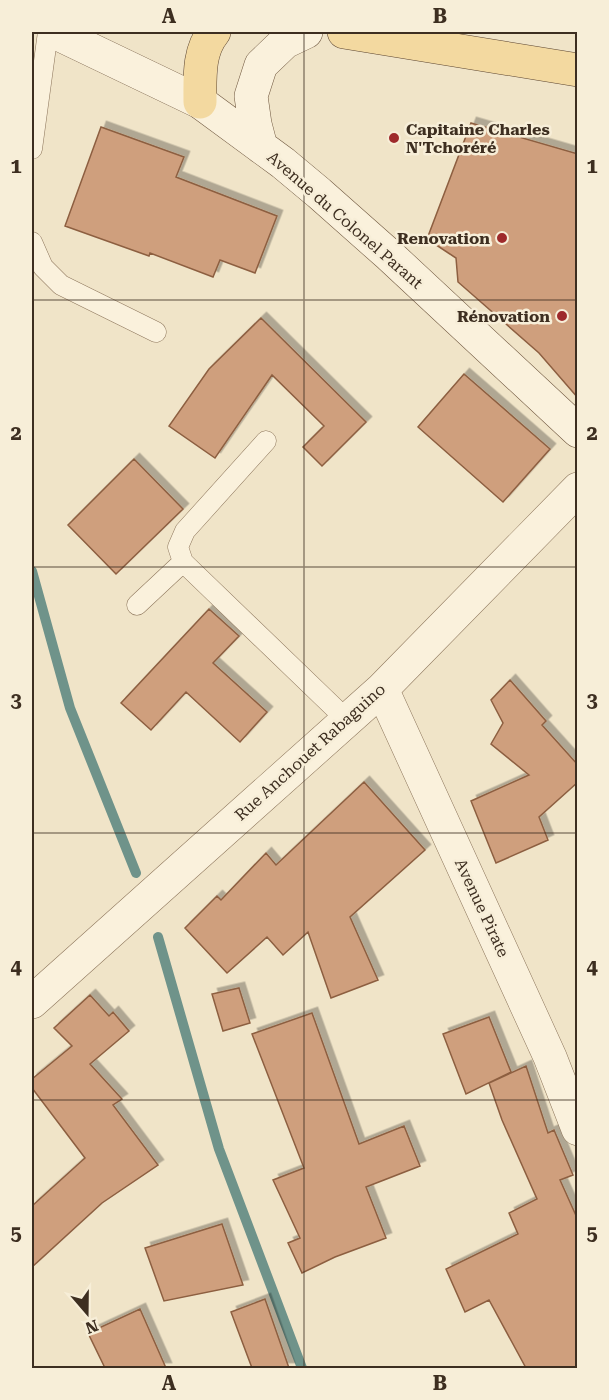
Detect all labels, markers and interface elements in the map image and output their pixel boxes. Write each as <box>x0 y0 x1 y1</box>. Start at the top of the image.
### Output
text: A <box>162 4 177 28</box>
text: B <box>433 4 447 28</box>
place label: Capitaine Charles N'Tchoréré <box>406 120 550 157</box>
marker: Capitaine Charles N'Tchoréré <box>387 131 401 145</box>
street label: Avenue du Colonel Parant <box>263 147 427 293</box>
text: 1 <box>10 154 22 178</box>
text: 1 <box>586 154 598 178</box>
place label: Renovation <box>397 229 490 248</box>
marker: Renovation <box>495 231 509 245</box>
place label: Rénovation <box>457 307 550 326</box>
marker: Rénovation <box>555 309 569 323</box>
text: 2 <box>10 421 22 445</box>
text: 2 <box>586 421 598 445</box>
street label: Rue Anchouet Rabaguino <box>231 679 389 825</box>
text: 3 <box>10 688 22 712</box>
text: 3 <box>586 688 598 712</box>
street label: Avenue Pirate <box>451 856 513 960</box>
text: 4 <box>10 955 22 979</box>
text: 4 <box>586 955 598 979</box>
text: 5 <box>10 1221 22 1245</box>
text: 5 <box>586 1221 598 1245</box>
north arrow <box>57 1283 117 1343</box>
text: N <box>83 1316 101 1338</box>
text: A <box>162 1371 177 1395</box>
text: B <box>433 1371 447 1395</box>

